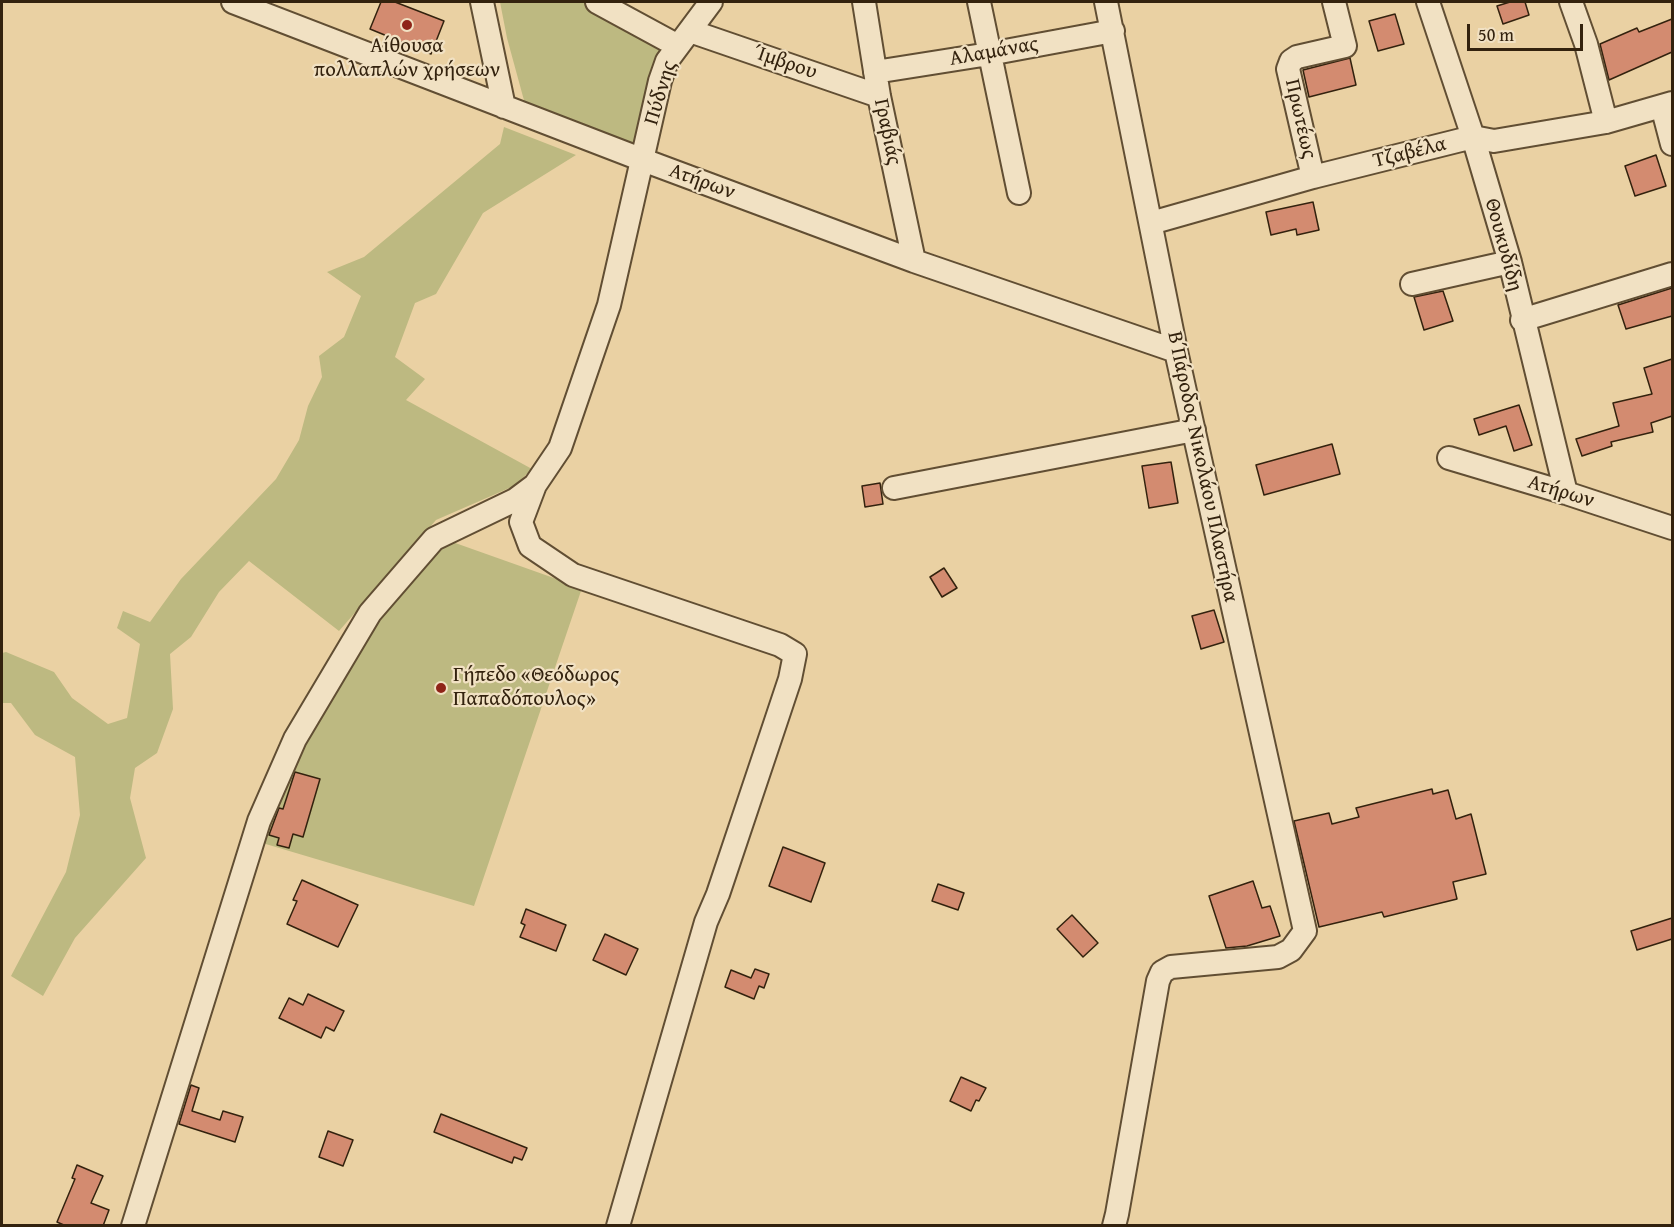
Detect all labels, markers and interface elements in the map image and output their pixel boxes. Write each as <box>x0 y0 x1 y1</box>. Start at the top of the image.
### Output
scale bar <box>1470 12 1586 50</box>
marker: Αίθουσα πολλαπλών χρήσεων <box>400 18 414 32</box>
text: 50 m <box>1478 21 1514 48</box>
street label: Αλαμάνας <box>948 32 1040 72</box>
place label: Αίθουσα πολλαπλών χρήσεων <box>314 34 500 84</box>
street label: Ίμβρου <box>750 40 820 86</box>
street label: Πύδνης <box>639 58 683 128</box>
street label: Πρωτέως <box>1279 77 1321 161</box>
street label: Γραβιάς <box>868 96 906 168</box>
street label: Τζαβέλα <box>1371 132 1449 174</box>
street label: Ατήρων <box>666 158 738 206</box>
street label: Θουκυδίδη <box>1479 196 1527 294</box>
street label: Β΄ Πάροδος Νικολάου Πλαστήρα <box>1161 329 1243 605</box>
street label: Ατήρων <box>1525 470 1597 514</box>
place label: Γήπεδο «Θεόδωρος Παπαδόπουλος» <box>453 663 619 713</box>
marker: Γήπεδο «Θεόδωρος Παπαδόπουλος» <box>434 681 448 695</box>

